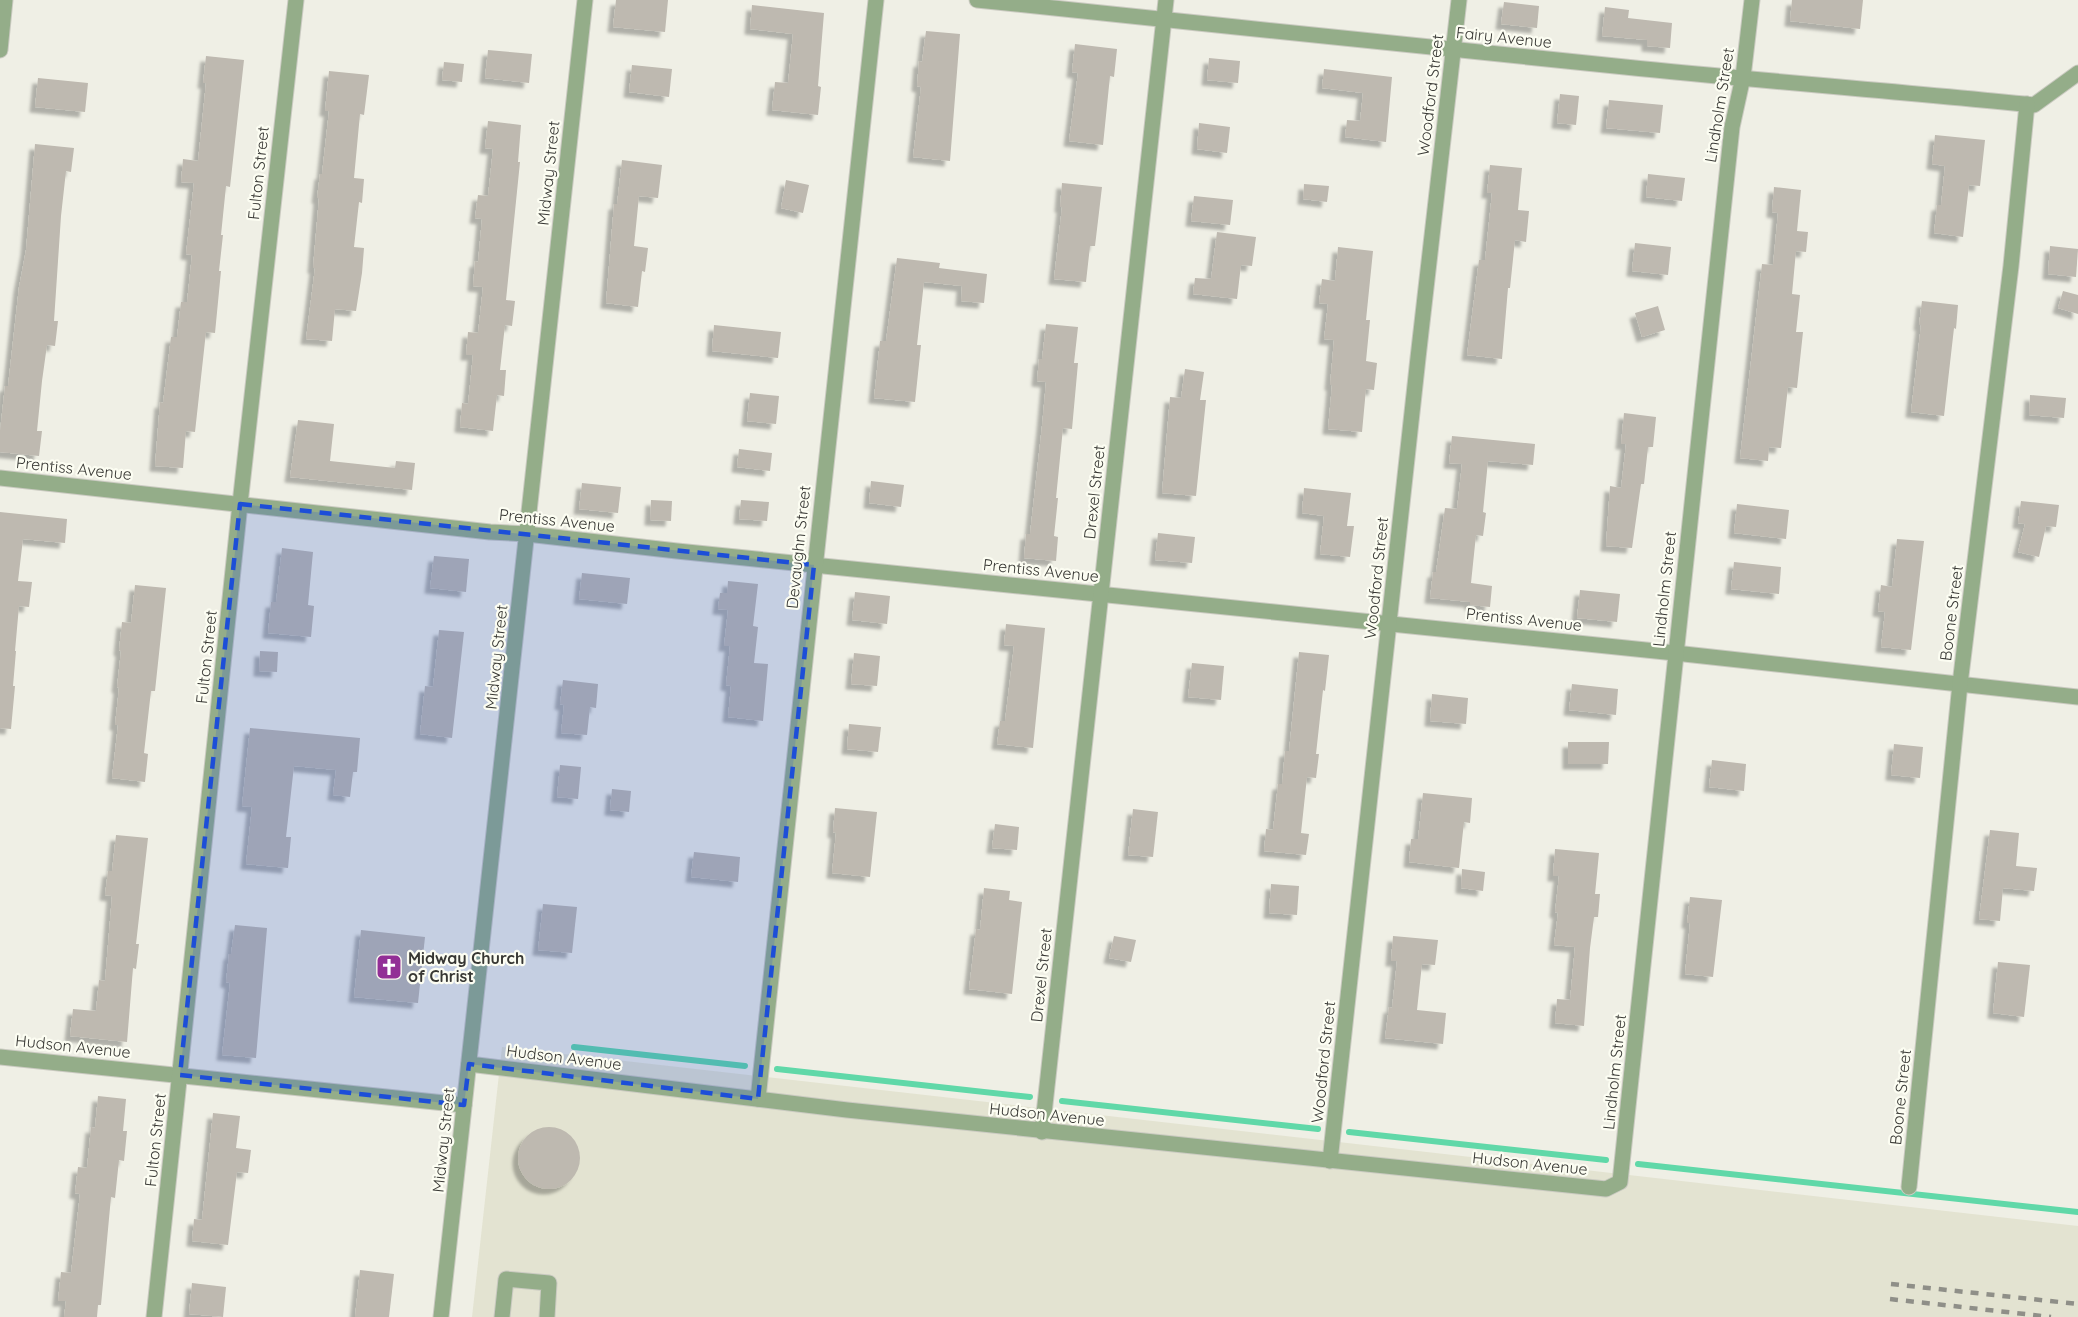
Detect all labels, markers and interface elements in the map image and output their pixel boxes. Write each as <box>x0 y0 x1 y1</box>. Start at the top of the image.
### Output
street label: Fairy Avenue <box>1455 22 1553 52</box>
street label: Woodford Street <box>1413 33 1447 157</box>
street label: Lindholm Street <box>1700 46 1738 164</box>
street label: Midway Street <box>533 120 563 226</box>
street label: Fulton Street <box>243 125 273 221</box>
street label: Drexel Street <box>1079 444 1109 540</box>
street label: Prentiss Avenue <box>15 452 133 484</box>
street label: Devaughn Street <box>782 484 814 610</box>
street label: Prentiss Avenue <box>498 504 616 536</box>
street label: Woodford Street <box>1360 516 1392 640</box>
street label: Lindholm Street <box>1648 530 1680 648</box>
street label: Prentiss Avenue <box>982 554 1100 586</box>
street label: Boone Street <box>1935 564 1967 662</box>
street label: Prentiss Avenue <box>1465 603 1583 635</box>
street label: Midway Street <box>481 604 511 710</box>
street label: Fulton Street <box>191 609 221 705</box>
street label: Drexel Street <box>1026 927 1056 1023</box>
place label: Midway Church of Christ <box>408 948 524 986</box>
church icon: Midway Church of Christ <box>374 952 404 982</box>
street label: Woodford Street <box>1307 1000 1339 1124</box>
street label: Lindholm Street <box>1598 1013 1630 1131</box>
street label: Hudson Avenue <box>14 1030 132 1062</box>
street label: Hudson Avenue <box>505 1040 623 1074</box>
street label: Boone Street <box>1885 1048 1915 1146</box>
street label: Midway Street <box>428 1087 458 1193</box>
street label: Fulton Street <box>140 1092 170 1188</box>
street label: Hudson Avenue <box>988 1098 1106 1130</box>
street label: Hudson Avenue <box>1471 1147 1589 1179</box>

